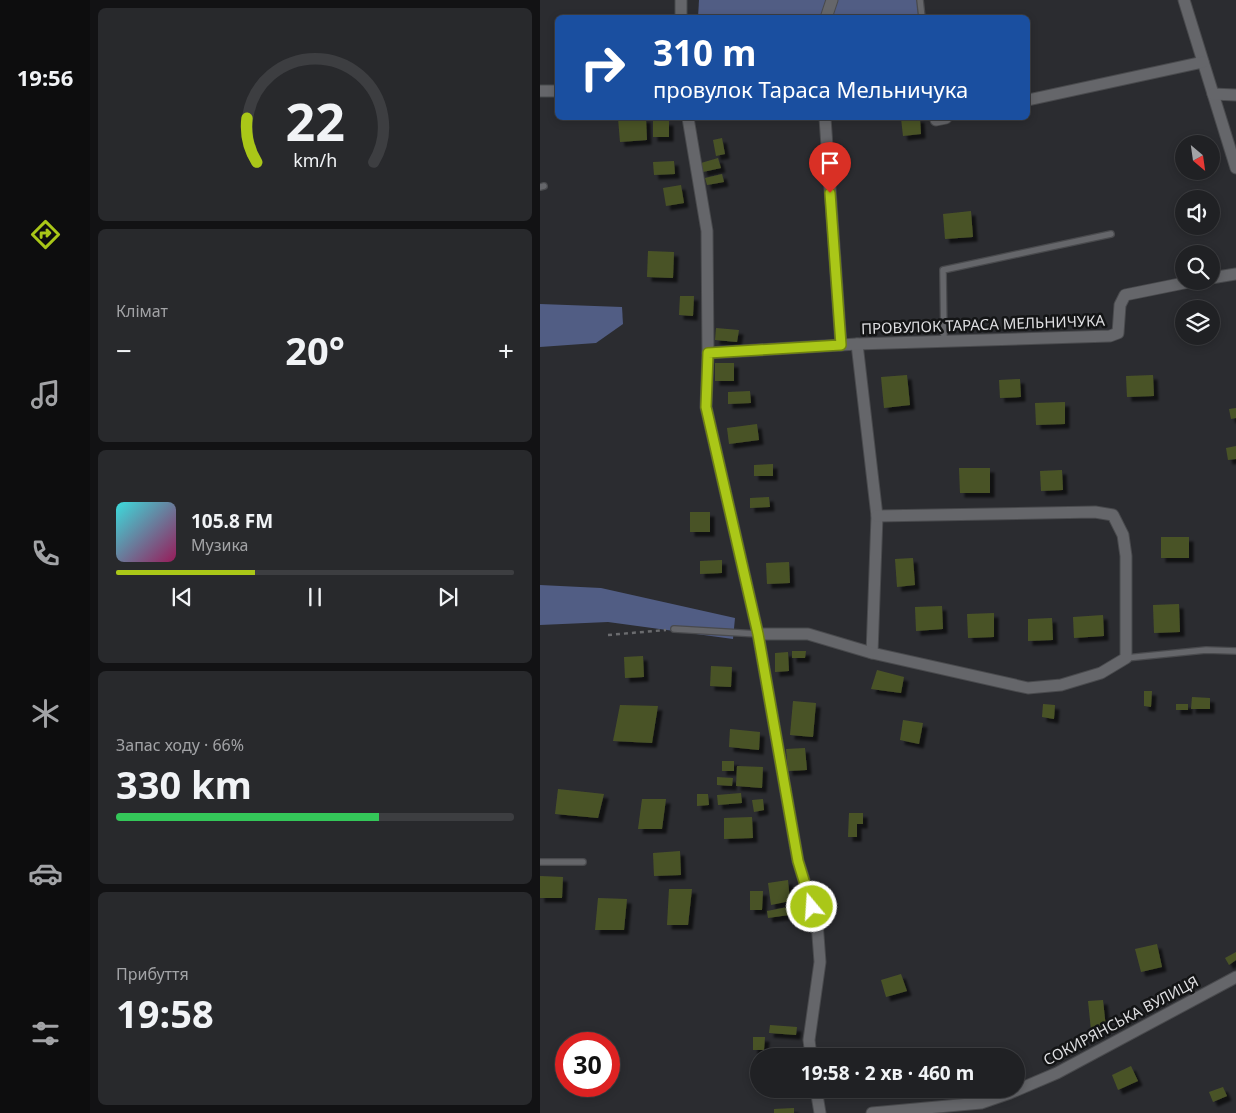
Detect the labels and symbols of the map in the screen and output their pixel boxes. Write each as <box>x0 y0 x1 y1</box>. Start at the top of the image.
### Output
north arrow <box>1175 135 1220 180</box>
pin <box>809 142 851 193</box>
street label: ПРОВУЛОК ТАРАСА МЕЛЬНИЧУКА <box>861 310 1106 338</box>
position arrow <box>785 880 837 932</box>
street label: СОКИРЯНСЬКА ВУЛИЦЯ <box>1040 971 1202 1070</box>
speed limit sign: 30 <box>555 1032 620 1097</box>

